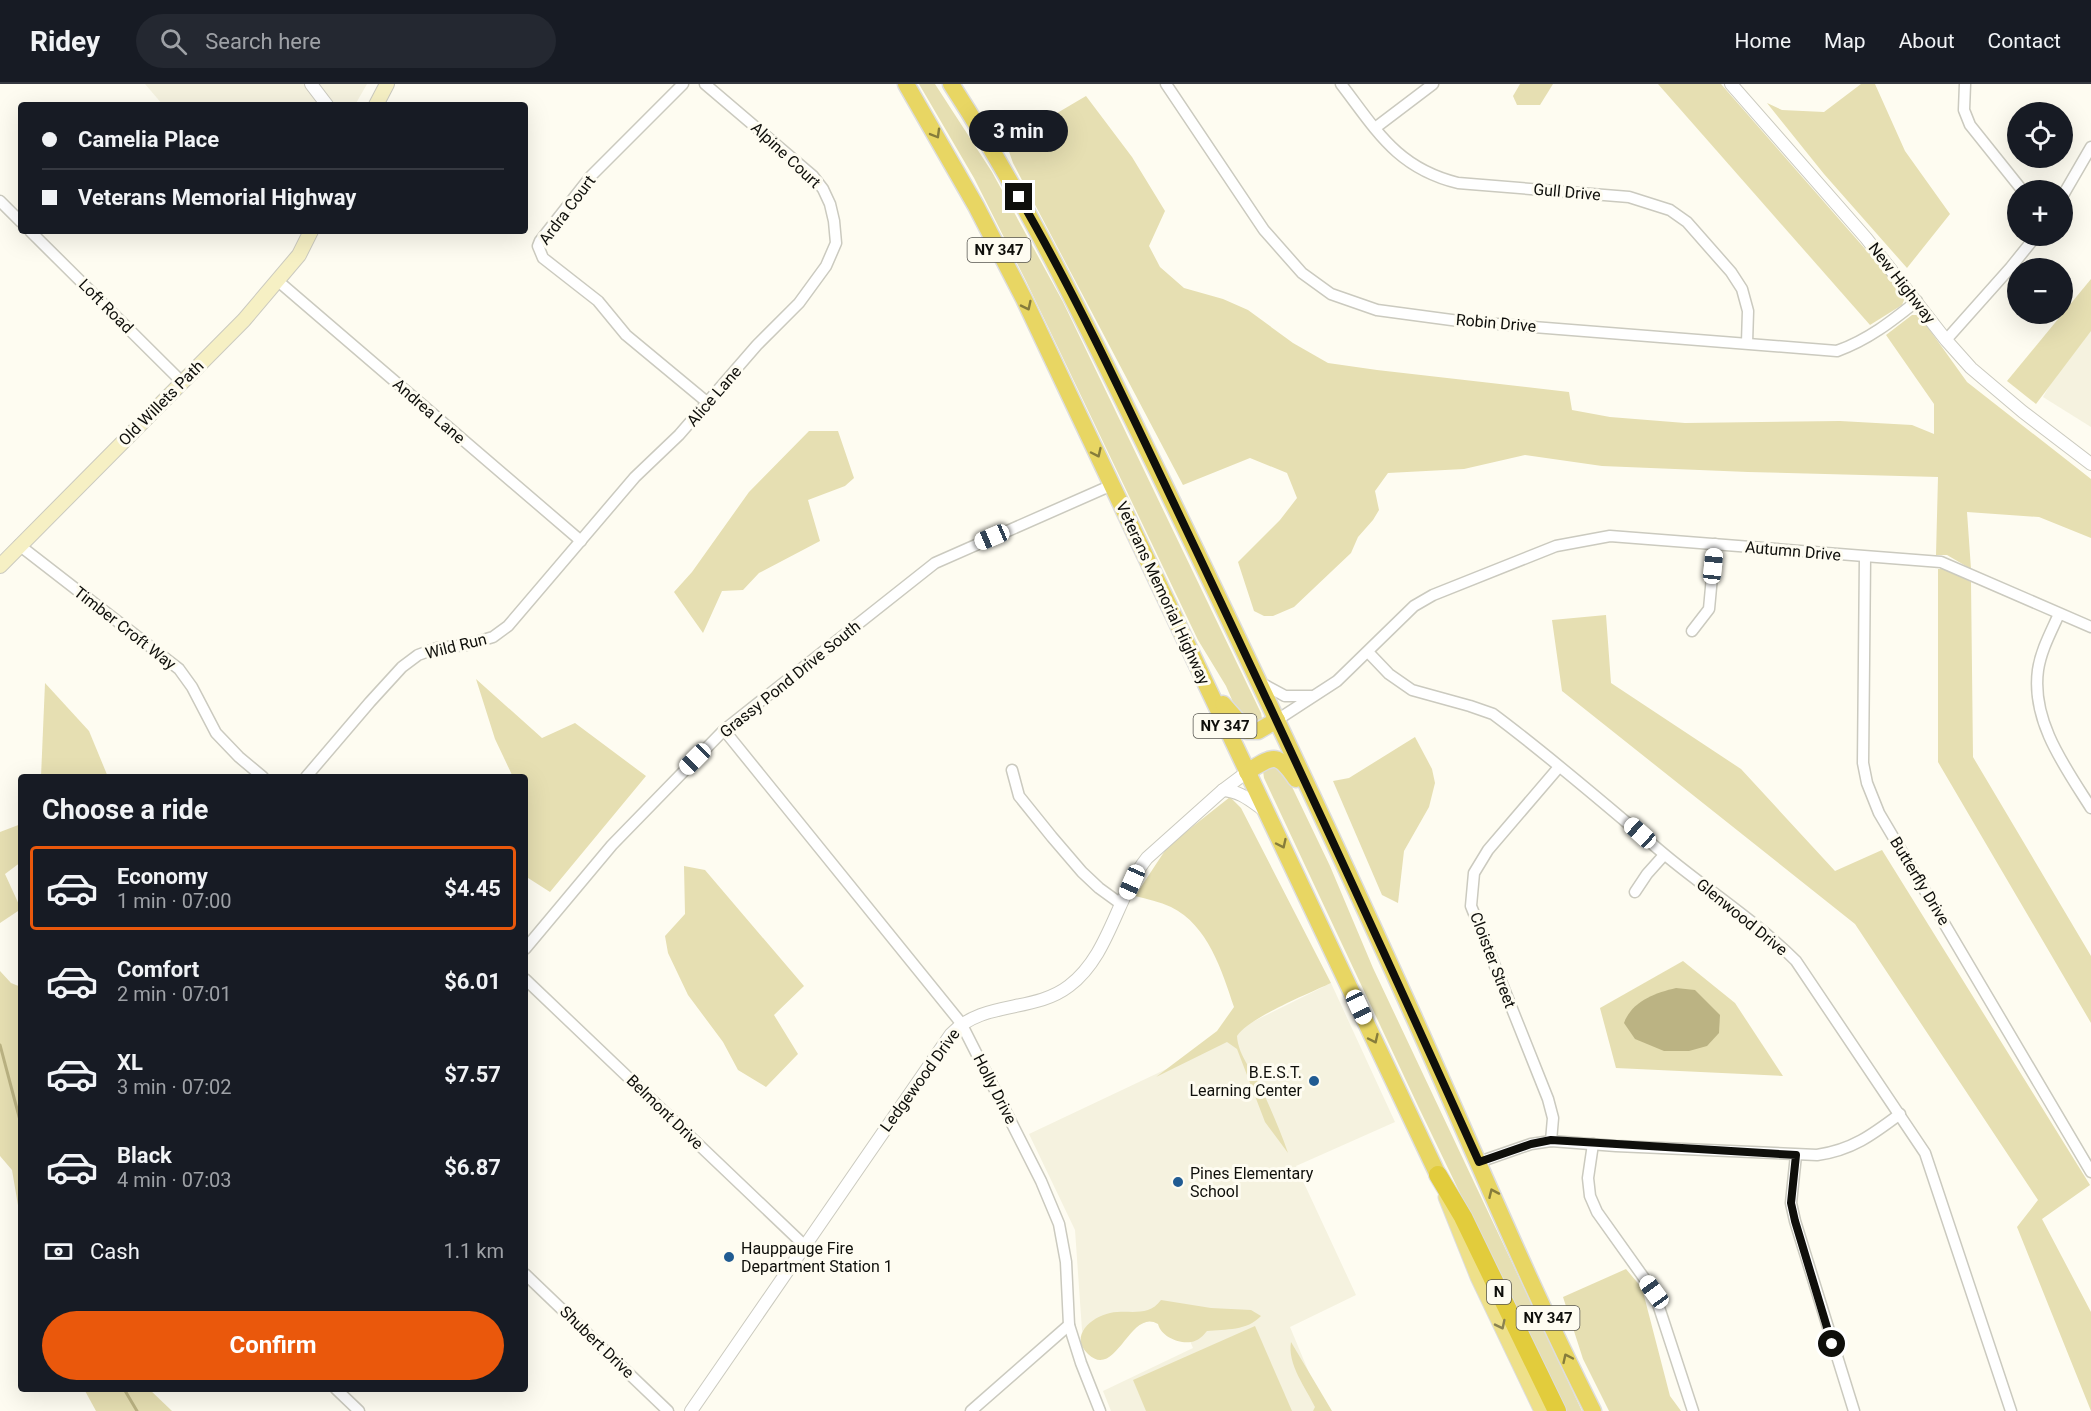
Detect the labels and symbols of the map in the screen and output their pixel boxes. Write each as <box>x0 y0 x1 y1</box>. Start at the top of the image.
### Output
callout: 3 min <box>970 110 1068 152</box>
street label: Alpine Court <box>747 118 825 192</box>
one-way arrow <box>929 128 940 138</box>
street label: Ardra Court <box>535 172 599 248</box>
street label: Gull Drive <box>1533 180 1601 204</box>
route end <box>1005 183 1032 210</box>
road number: NY 347 <box>968 238 1030 262</box>
street label: New Highway <box>1865 239 1940 327</box>
street label: Loft Road <box>75 275 137 337</box>
one-way arrow <box>1020 300 1032 311</box>
street label: Robin Drive <box>1455 310 1537 336</box>
street label: Old Willets Path <box>115 357 207 449</box>
street label: Alice Lane <box>683 362 745 430</box>
street label: Andrea Lane <box>389 375 469 447</box>
one-way arrow <box>1090 447 1102 458</box>
street label: Veterans Memorial Highway <box>1112 498 1214 688</box>
car <box>972 522 1012 552</box>
street label: Autumn Drive <box>1744 537 1842 565</box>
car <box>1702 547 1724 585</box>
street label: Timber Croft Way <box>70 582 180 674</box>
street label: Grassy Pond Drive South <box>716 617 864 741</box>
street label: Wild Run <box>423 629 489 663</box>
road number: NY 347 <box>1194 714 1256 738</box>
car <box>676 740 714 778</box>
car <box>1621 814 1659 852</box>
street label: Butterfly Drive <box>1886 833 1954 929</box>
one-way arrow <box>1274 837 1286 848</box>
car <box>1116 862 1148 902</box>
street label: Glenwood Drive <box>1693 875 1791 959</box>
street label: Cloister Street <box>1466 909 1520 1011</box>
car <box>1343 987 1375 1027</box>
street label: Ledgewood Drive <box>876 1025 964 1135</box>
one-way arrow <box>1366 1033 1378 1044</box>
street label: Holly Drive <box>969 1051 1021 1127</box>
place label: B.E.S.T. Learning Center <box>1189 1063 1303 1100</box>
street label: Belmont Drive <box>623 1071 707 1153</box>
marker: B.E.S.T. Learning Center <box>1307 1074 1321 1088</box>
place label: Pines Elementary School <box>1190 1164 1314 1201</box>
marker: Pines Elementary School <box>1171 1175 1185 1189</box>
one-way arrow <box>1488 1188 1500 1199</box>
place label: Hauppauge Fire Department Station 1 <box>741 1239 893 1276</box>
marker: Hauppauge Fire Department Station 1 <box>722 1250 736 1264</box>
car <box>1636 1272 1672 1312</box>
road number: N <box>1487 1280 1511 1304</box>
street label: Shubert Drive <box>556 1302 638 1382</box>
road number: NY 347 <box>1516 1306 1580 1330</box>
one-way arrow <box>1494 1319 1506 1330</box>
route start <box>1818 1330 1845 1357</box>
one-way arrow <box>1563 1354 1575 1365</box>

